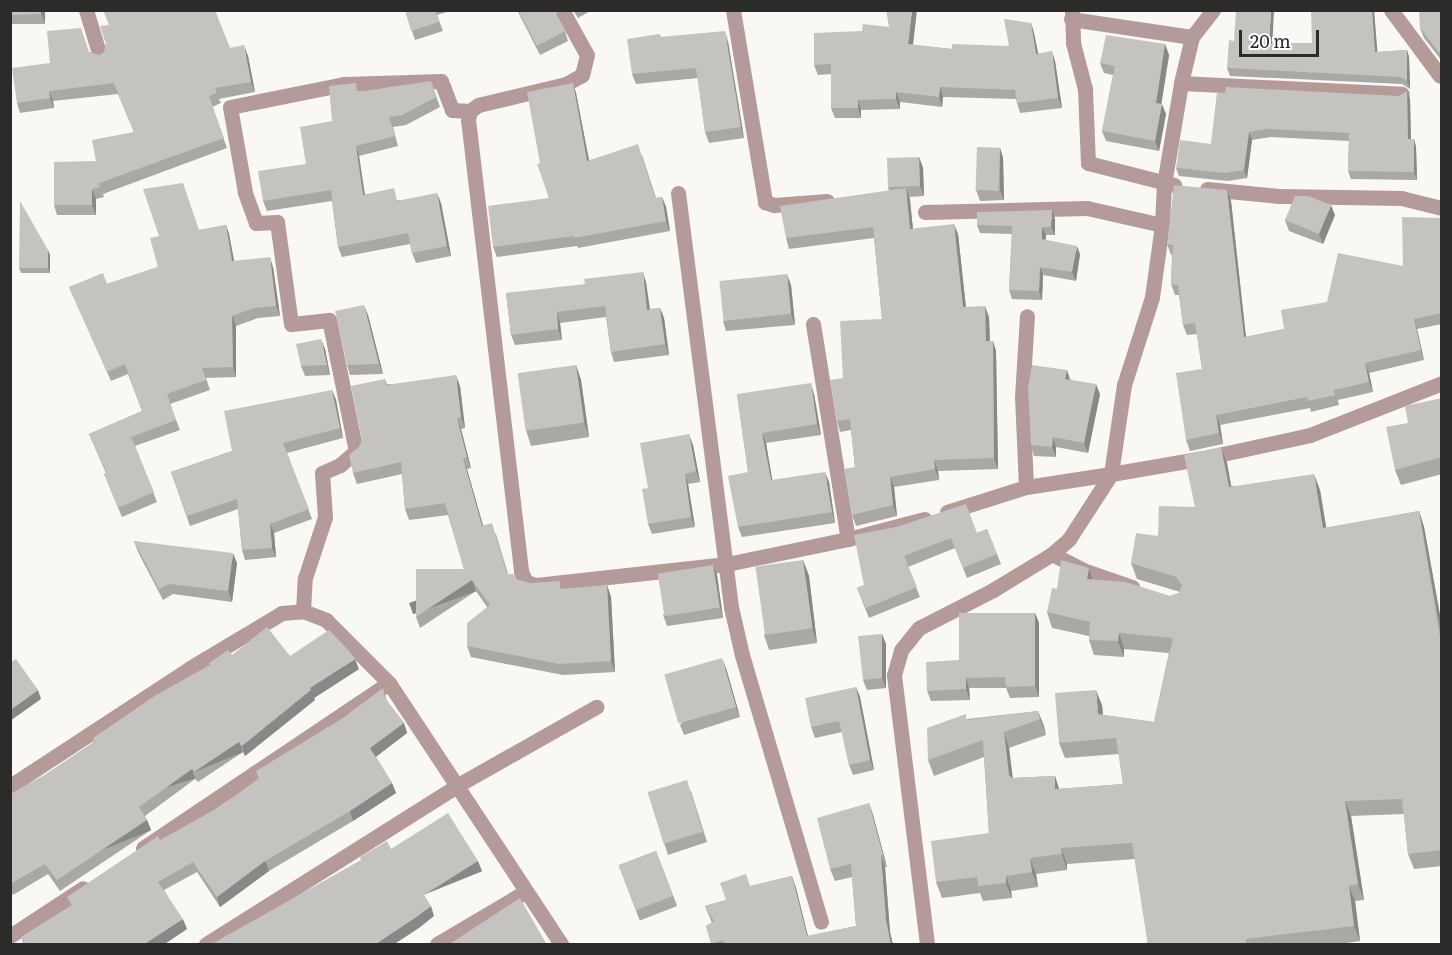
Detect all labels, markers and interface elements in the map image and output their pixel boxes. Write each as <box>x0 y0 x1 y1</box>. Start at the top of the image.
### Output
scale bar <box>1242 18 1322 56</box>
text: 20 m <box>1250 27 1291 54</box>

